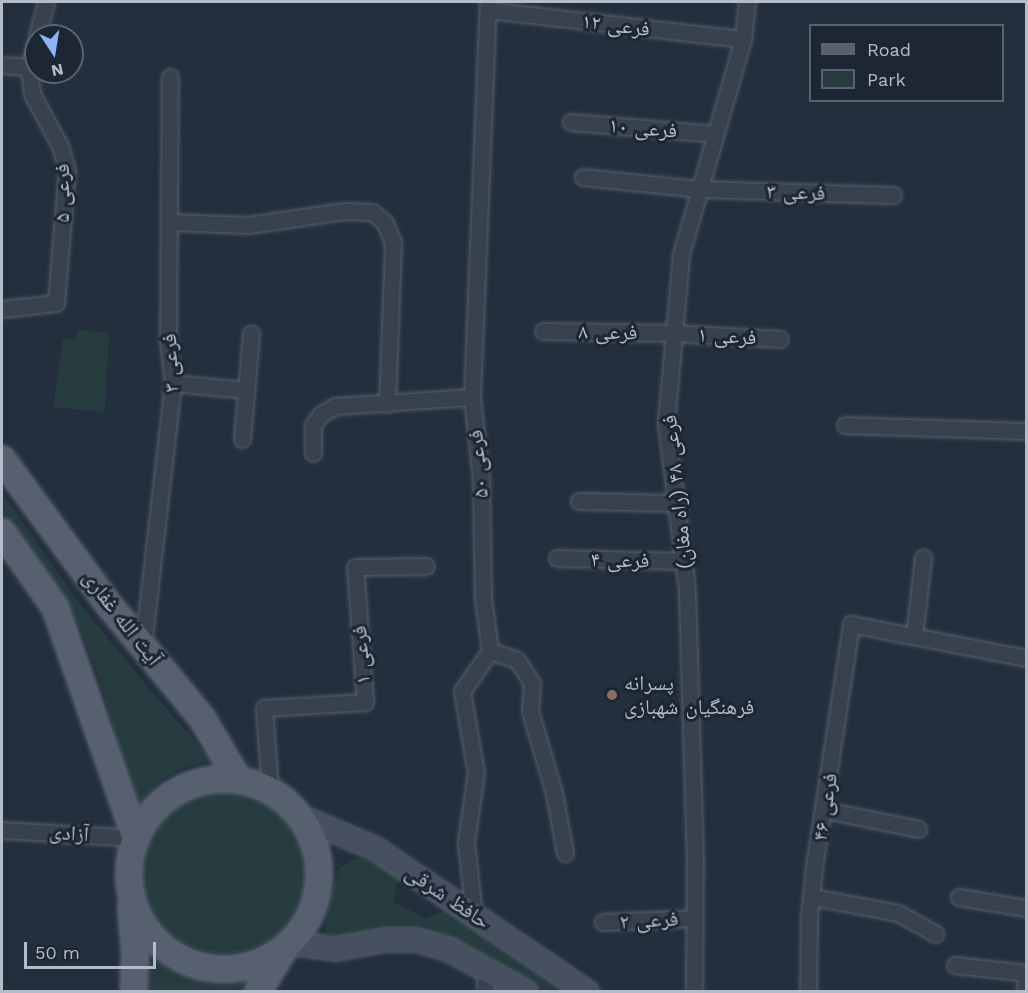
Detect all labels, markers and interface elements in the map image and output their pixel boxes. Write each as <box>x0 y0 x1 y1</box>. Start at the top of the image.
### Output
street label: فرعی ۱۲ <box>581 8 651 42</box>
north arrow <box>24 24 84 84</box>
legend <box>809 24 1004 102</box>
text: Road <box>867 39 911 60</box>
text: N <box>50 60 65 81</box>
text: Park <box>867 69 906 90</box>
street label: فرعی ۱۰ <box>608 112 678 144</box>
street label: فرعی ۵ <box>49 164 75 222</box>
street label: فرعی ۳ <box>766 178 826 206</box>
street label: فرعی ۸ <box>578 319 638 345</box>
street label: فرعی ۱ <box>697 322 757 350</box>
street label: فرعی ۳ <box>156 333 184 393</box>
street label: فرعی ۴۸ (راه مغان) <box>656 414 698 570</box>
street label: فرعی ۵۰ <box>462 429 494 499</box>
street label: فرعی ۴ <box>590 547 650 573</box>
street label: آیت الله غفاری <box>77 566 167 670</box>
street label: فرعی ۱ <box>346 625 376 685</box>
place label: پسرانه فرهنگیان شهبازی <box>624 670 754 720</box>
marker: پسرانه فرهنگیان شهبازی <box>605 688 619 702</box>
street label: فرعی ۴۶ <box>807 771 843 843</box>
street label: آزادی <box>48 819 90 847</box>
street label: حافظ شرقی <box>401 860 495 934</box>
street label: فرعی ۲ <box>619 906 679 934</box>
scale bar <box>27 930 159 968</box>
text: 50 m <box>35 942 80 963</box>

